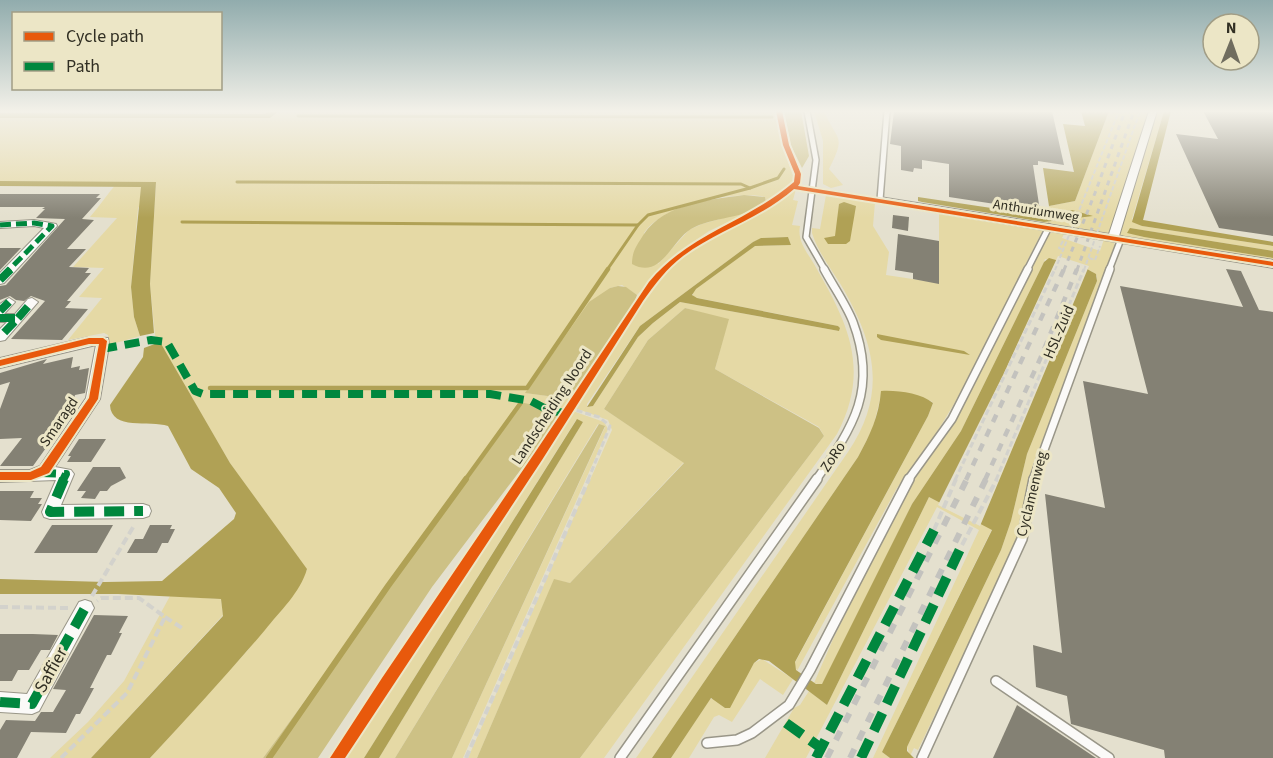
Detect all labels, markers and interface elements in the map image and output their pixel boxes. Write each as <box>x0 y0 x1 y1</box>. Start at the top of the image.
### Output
legend <box>12 12 222 90</box>
north arrow <box>1201 12 1261 72</box>
text: N <box>1226 17 1237 39</box>
text: Cycle path <box>66 24 144 49</box>
text: Path <box>66 54 100 79</box>
street label: Anthuriumweg <box>992 194 1080 228</box>
street label: HSL-Zuid <box>1038 302 1080 362</box>
street label: Landscheiding Noord <box>507 345 597 469</box>
street label: Smaragd <box>35 393 83 451</box>
street label: ZoRo <box>815 438 851 476</box>
street label: Cyclamenweg <box>1011 449 1053 539</box>
street label: Saffier <box>28 642 74 697</box>

